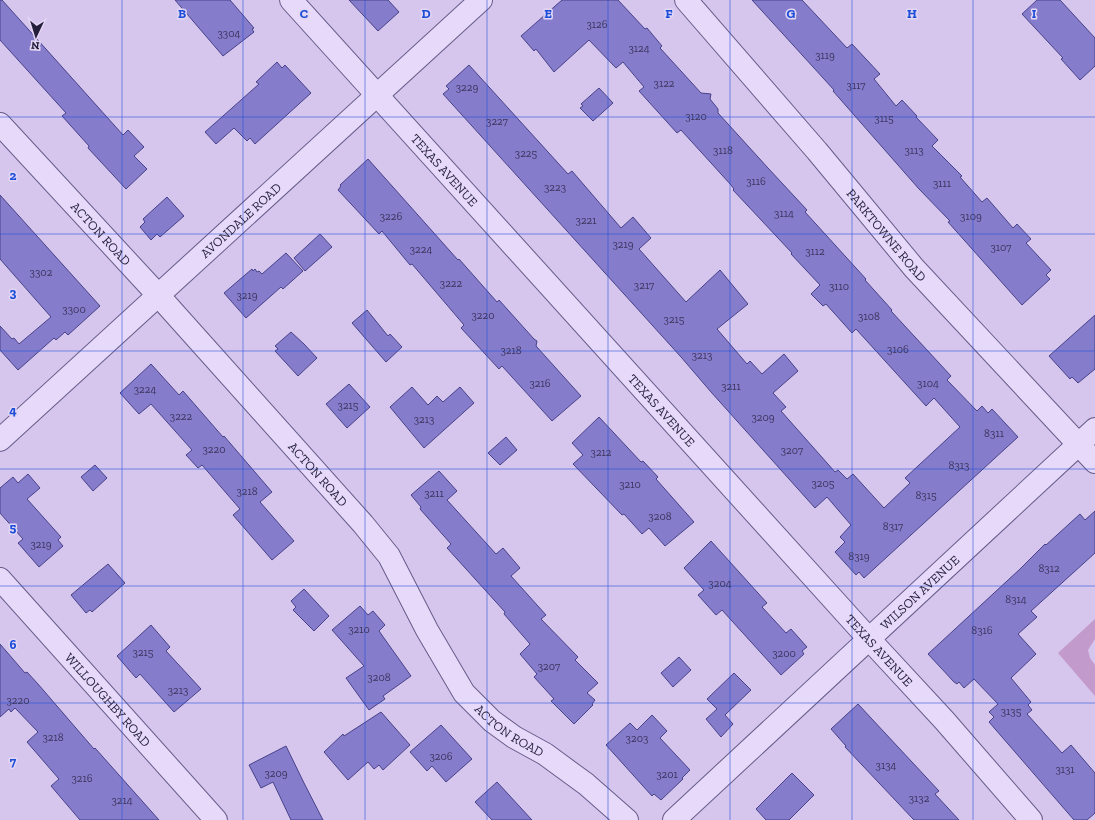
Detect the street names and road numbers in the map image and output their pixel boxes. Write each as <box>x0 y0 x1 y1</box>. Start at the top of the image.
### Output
street label: TEXAS AVENUE <box>408 131 481 209</box>
street label: AVONDALE ROAD <box>197 179 284 261</box>
street label: PARKTOWNE ROAD <box>844 186 930 284</box>
street label: ACTON ROAD <box>68 199 134 268</box>
street label: TEXAS AVENUE <box>626 371 699 450</box>
street label: ACTON ROAD <box>286 439 351 509</box>
street label: WILSON AVENUE <box>877 552 962 632</box>
street label: TEXAS AVENUE <box>843 611 916 689</box>
street label: WILLOUGHBY ROAD <box>62 650 154 750</box>
street label: ACTON ROAD <box>472 701 547 759</box>

